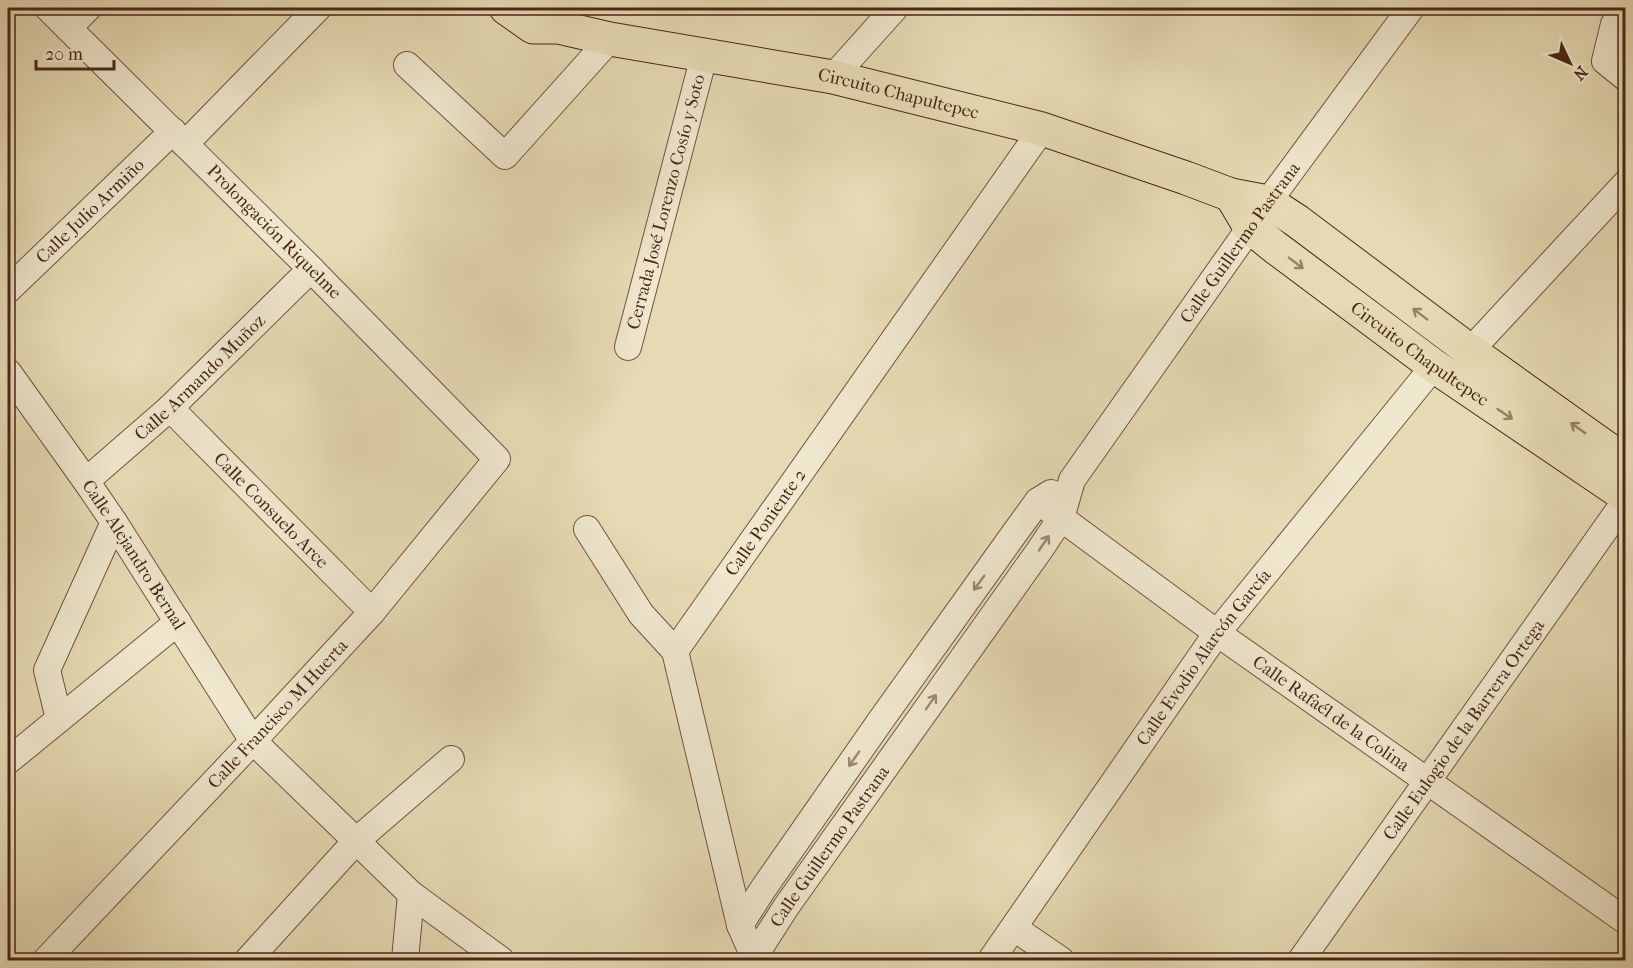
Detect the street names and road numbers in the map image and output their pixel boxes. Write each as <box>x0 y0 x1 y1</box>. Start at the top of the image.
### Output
street label: Circuito Chapultepec <box>816 64 981 123</box>
street label: Cerrada José Lorenzo Cosío y Soto <box>623 72 709 332</box>
street label: Calle Julio Armiño <box>32 154 149 268</box>
street label: Calle Guillermo Pastrana <box>1175 158 1305 327</box>
street label: Prolongación Riquelme <box>202 160 346 304</box>
street label: Circuito Chapultepec <box>1347 297 1493 410</box>
street label: Calle Armando Muñoz <box>130 310 269 445</box>
street label: Calle Consuelo Arce <box>210 448 333 573</box>
street label: Calle Poniente 2 <box>721 465 810 580</box>
street label: Calle Alejandro Bernal <box>78 476 190 634</box>
street label: Calle Evodio Alarcón García <box>1132 564 1276 749</box>
street label: Calle Eulogio de la Barrera Ortega <box>1379 615 1549 844</box>
street label: Calle Francisco M Huerta <box>203 634 352 793</box>
street label: Calle Rafaél de la Colina <box>1249 651 1414 776</box>
street label: Calle Guillermo Pastrana <box>766 761 894 931</box>

